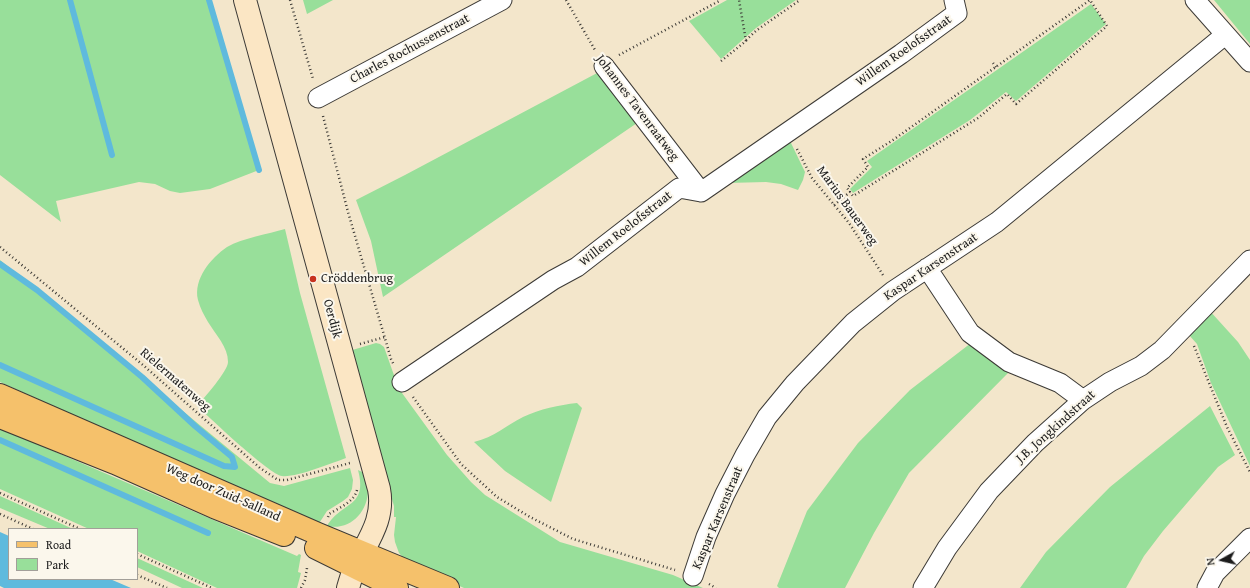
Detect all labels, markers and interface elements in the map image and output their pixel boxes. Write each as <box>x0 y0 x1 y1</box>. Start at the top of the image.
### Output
street label: Charles Rochussenstraat <box>348 11 472 87</box>
street label: Willem Roelofsstraat <box>853 12 955 90</box>
street label: Johannes Tavenraatweg <box>592 52 682 164</box>
street label: Marius Bauerweg <box>813 163 881 249</box>
street label: Willem Roelofsstraat <box>577 188 675 270</box>
street label: Kaspar Karsenstraat <box>881 230 981 304</box>
place label: Cröddenbrug <box>321 271 393 287</box>
marker: Cröddenbrug <box>308 274 318 284</box>
street label: Oerdijk <box>319 298 345 340</box>
street label: Rielermatenweg <box>136 345 214 415</box>
street label: J.B. Jongkindstraat <box>1013 387 1099 467</box>
street label: Weg door Zuid-Salland <box>163 461 283 525</box>
street label: Kaspar Karsenstraat <box>689 464 747 572</box>
legend <box>8 528 138 580</box>
text: Road <box>46 536 71 553</box>
north arrow <box>1202 540 1242 580</box>
text: Park <box>46 556 69 573</box>
text: N <box>1202 557 1219 566</box>

